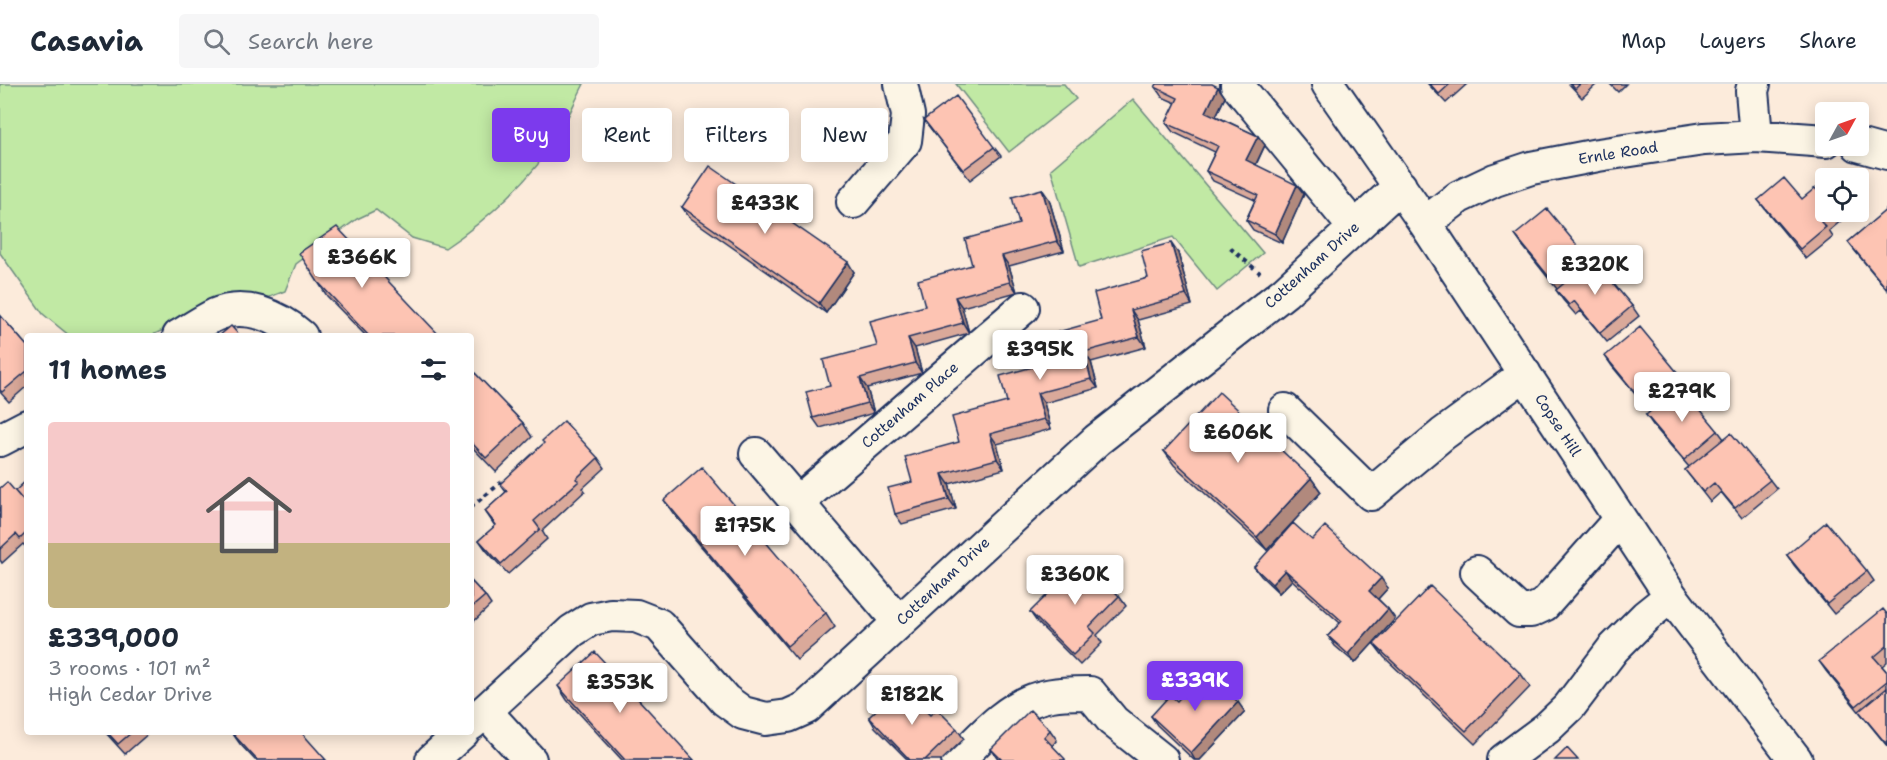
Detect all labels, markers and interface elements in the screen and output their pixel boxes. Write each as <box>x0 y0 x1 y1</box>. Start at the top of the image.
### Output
search box <box>179 14 599 68</box>
text: Casavia <box>30 22 143 60</box>
icon: search <box>200 25 233 58</box>
text: Search here <box>248 27 374 56</box>
text: Map <box>1621 27 1666 55</box>
text: Layers <box>1699 27 1766 55</box>
text: Share <box>1799 27 1857 55</box>
north arrow <box>1815 102 1869 156</box>
map controls <box>1815 102 1869 222</box>
chip: Buy <box>492 108 570 162</box>
chip: Rent <box>582 108 672 162</box>
chip: Filters <box>684 108 789 162</box>
chip: New <box>801 108 888 162</box>
street label: Ernle Road <box>1577 137 1660 169</box>
button: locate <box>1815 168 1869 222</box>
pin: £433K <box>723 184 807 235</box>
text: £433K <box>731 190 799 216</box>
street label: Cottenham Drive <box>1260 217 1364 313</box>
pin: £366K <box>320 238 404 289</box>
text: £366K <box>327 244 397 270</box>
pin: £320K <box>1553 245 1637 296</box>
text: £320K <box>1561 251 1629 277</box>
pin: £395K <box>998 330 1082 381</box>
text: £395K <box>1006 336 1074 362</box>
text: 11 homes <box>48 352 167 387</box>
icon: filters <box>417 353 450 386</box>
street label: Cottenham Place <box>857 357 963 453</box>
pin: £279K <box>1640 372 1724 423</box>
text: £279K <box>1648 378 1716 404</box>
street label: Copse Hill <box>1530 390 1586 461</box>
pin: £606K <box>1196 413 1280 464</box>
text: £606K <box>1203 419 1273 445</box>
icon: home <box>195 461 303 569</box>
pin: £175K <box>703 506 787 557</box>
text: £175K <box>714 512 776 538</box>
street label: Cottenham Drive <box>892 532 994 630</box>
pin: £360K <box>1033 555 1117 606</box>
text: £360K <box>1040 561 1110 587</box>
text: £339,000 <box>48 620 179 655</box>
text: 3 rooms · 101 m² <box>48 655 211 681</box>
pin: £339K <box>1153 661 1237 712</box>
pin: £353K <box>578 663 662 714</box>
text: £339K <box>1161 667 1229 693</box>
text: £353K <box>586 669 654 695</box>
pin: £182K <box>870 675 954 726</box>
text: High Cedar Drive <box>48 681 213 707</box>
text: £182K <box>881 681 943 707</box>

